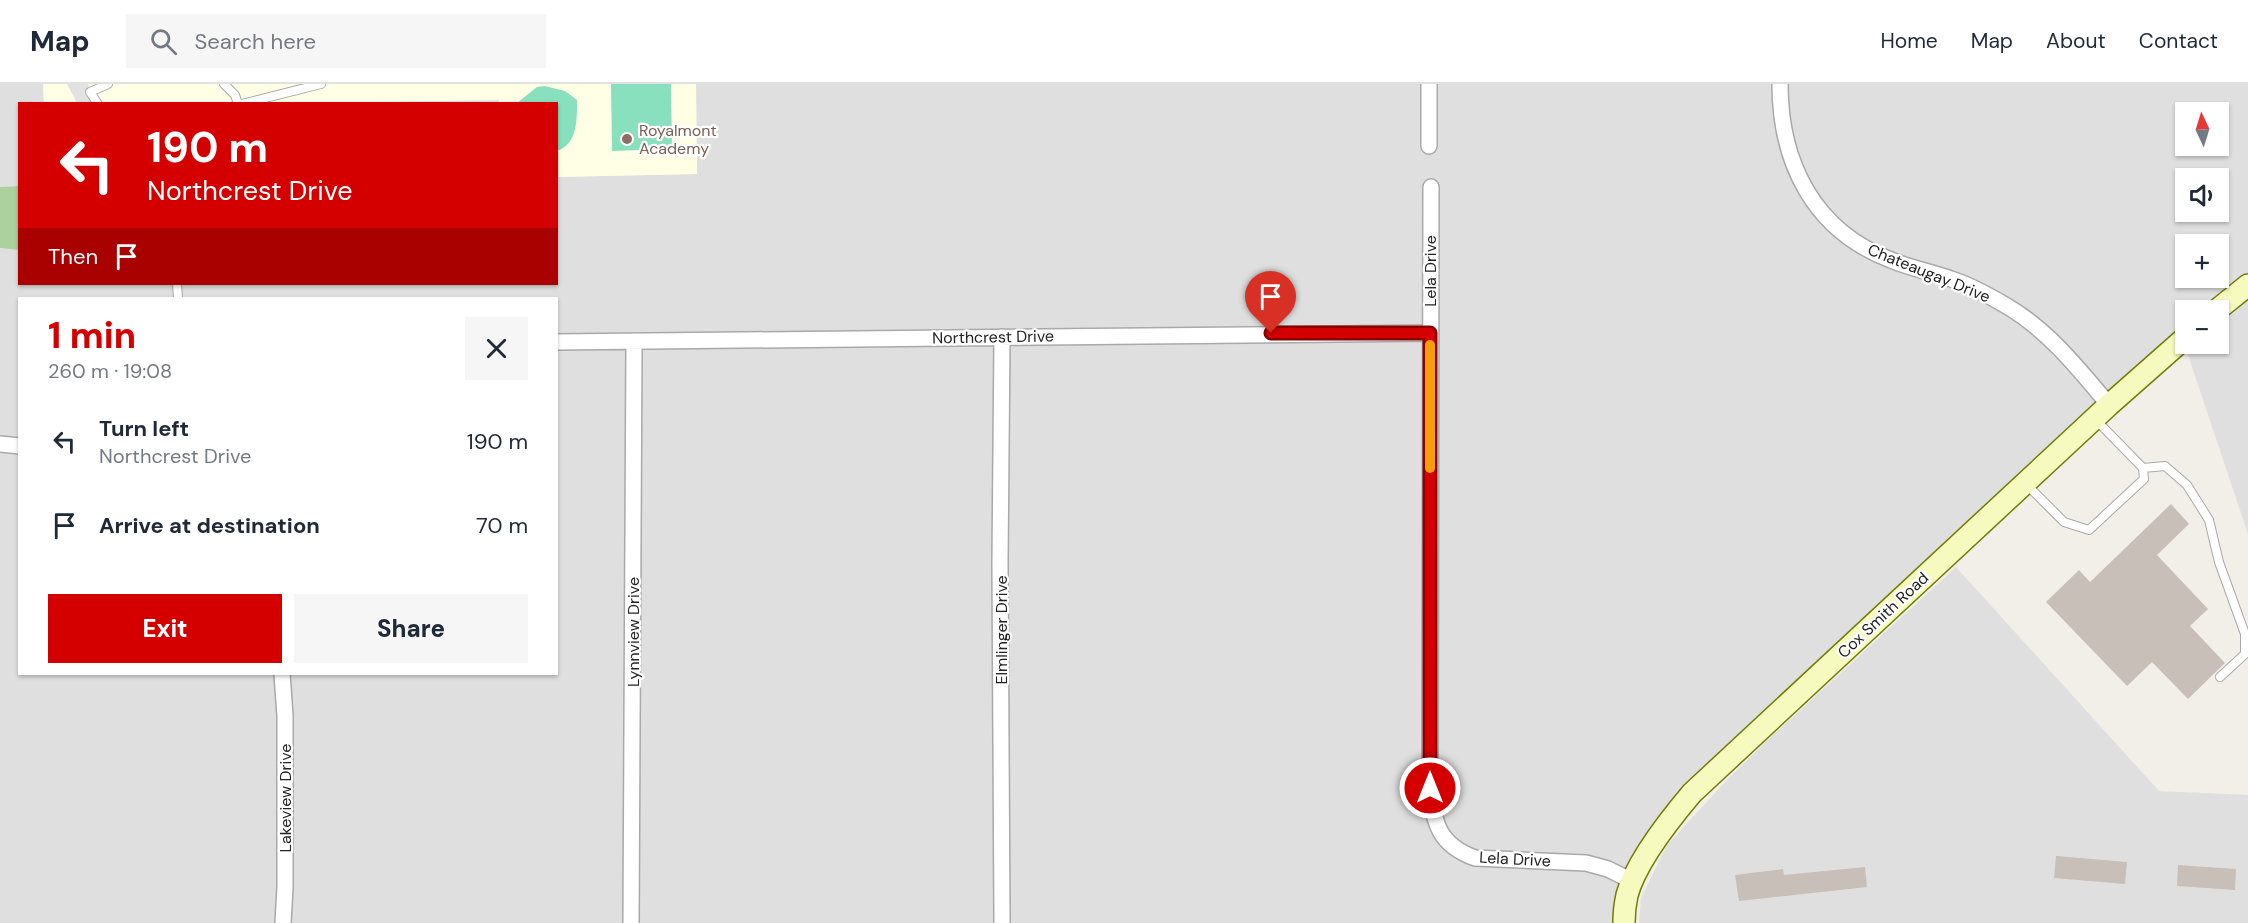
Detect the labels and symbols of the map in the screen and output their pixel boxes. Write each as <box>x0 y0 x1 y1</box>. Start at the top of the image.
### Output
north arrow <box>2175 102 2229 156</box>
place label: Royalmont Academy <box>639 120 717 159</box>
marker: Royalmont Academy <box>620 132 634 146</box>
street label: Lela Drive <box>1420 235 1441 307</box>
street label: Chateaugay Drive <box>1865 239 1993 307</box>
pin <box>1245 271 1296 333</box>
street label: Northcrest Drive <box>932 325 1054 349</box>
street label: Cox Smith Road <box>1833 567 1933 663</box>
street label: Elmlinger Drive <box>991 575 1012 685</box>
street label: Lynnview Drive <box>623 577 644 687</box>
street label: Lakeview Drive <box>275 744 296 852</box>
position arrow <box>1398 756 1462 820</box>
street label: Lela Drive <box>1479 847 1551 871</box>

